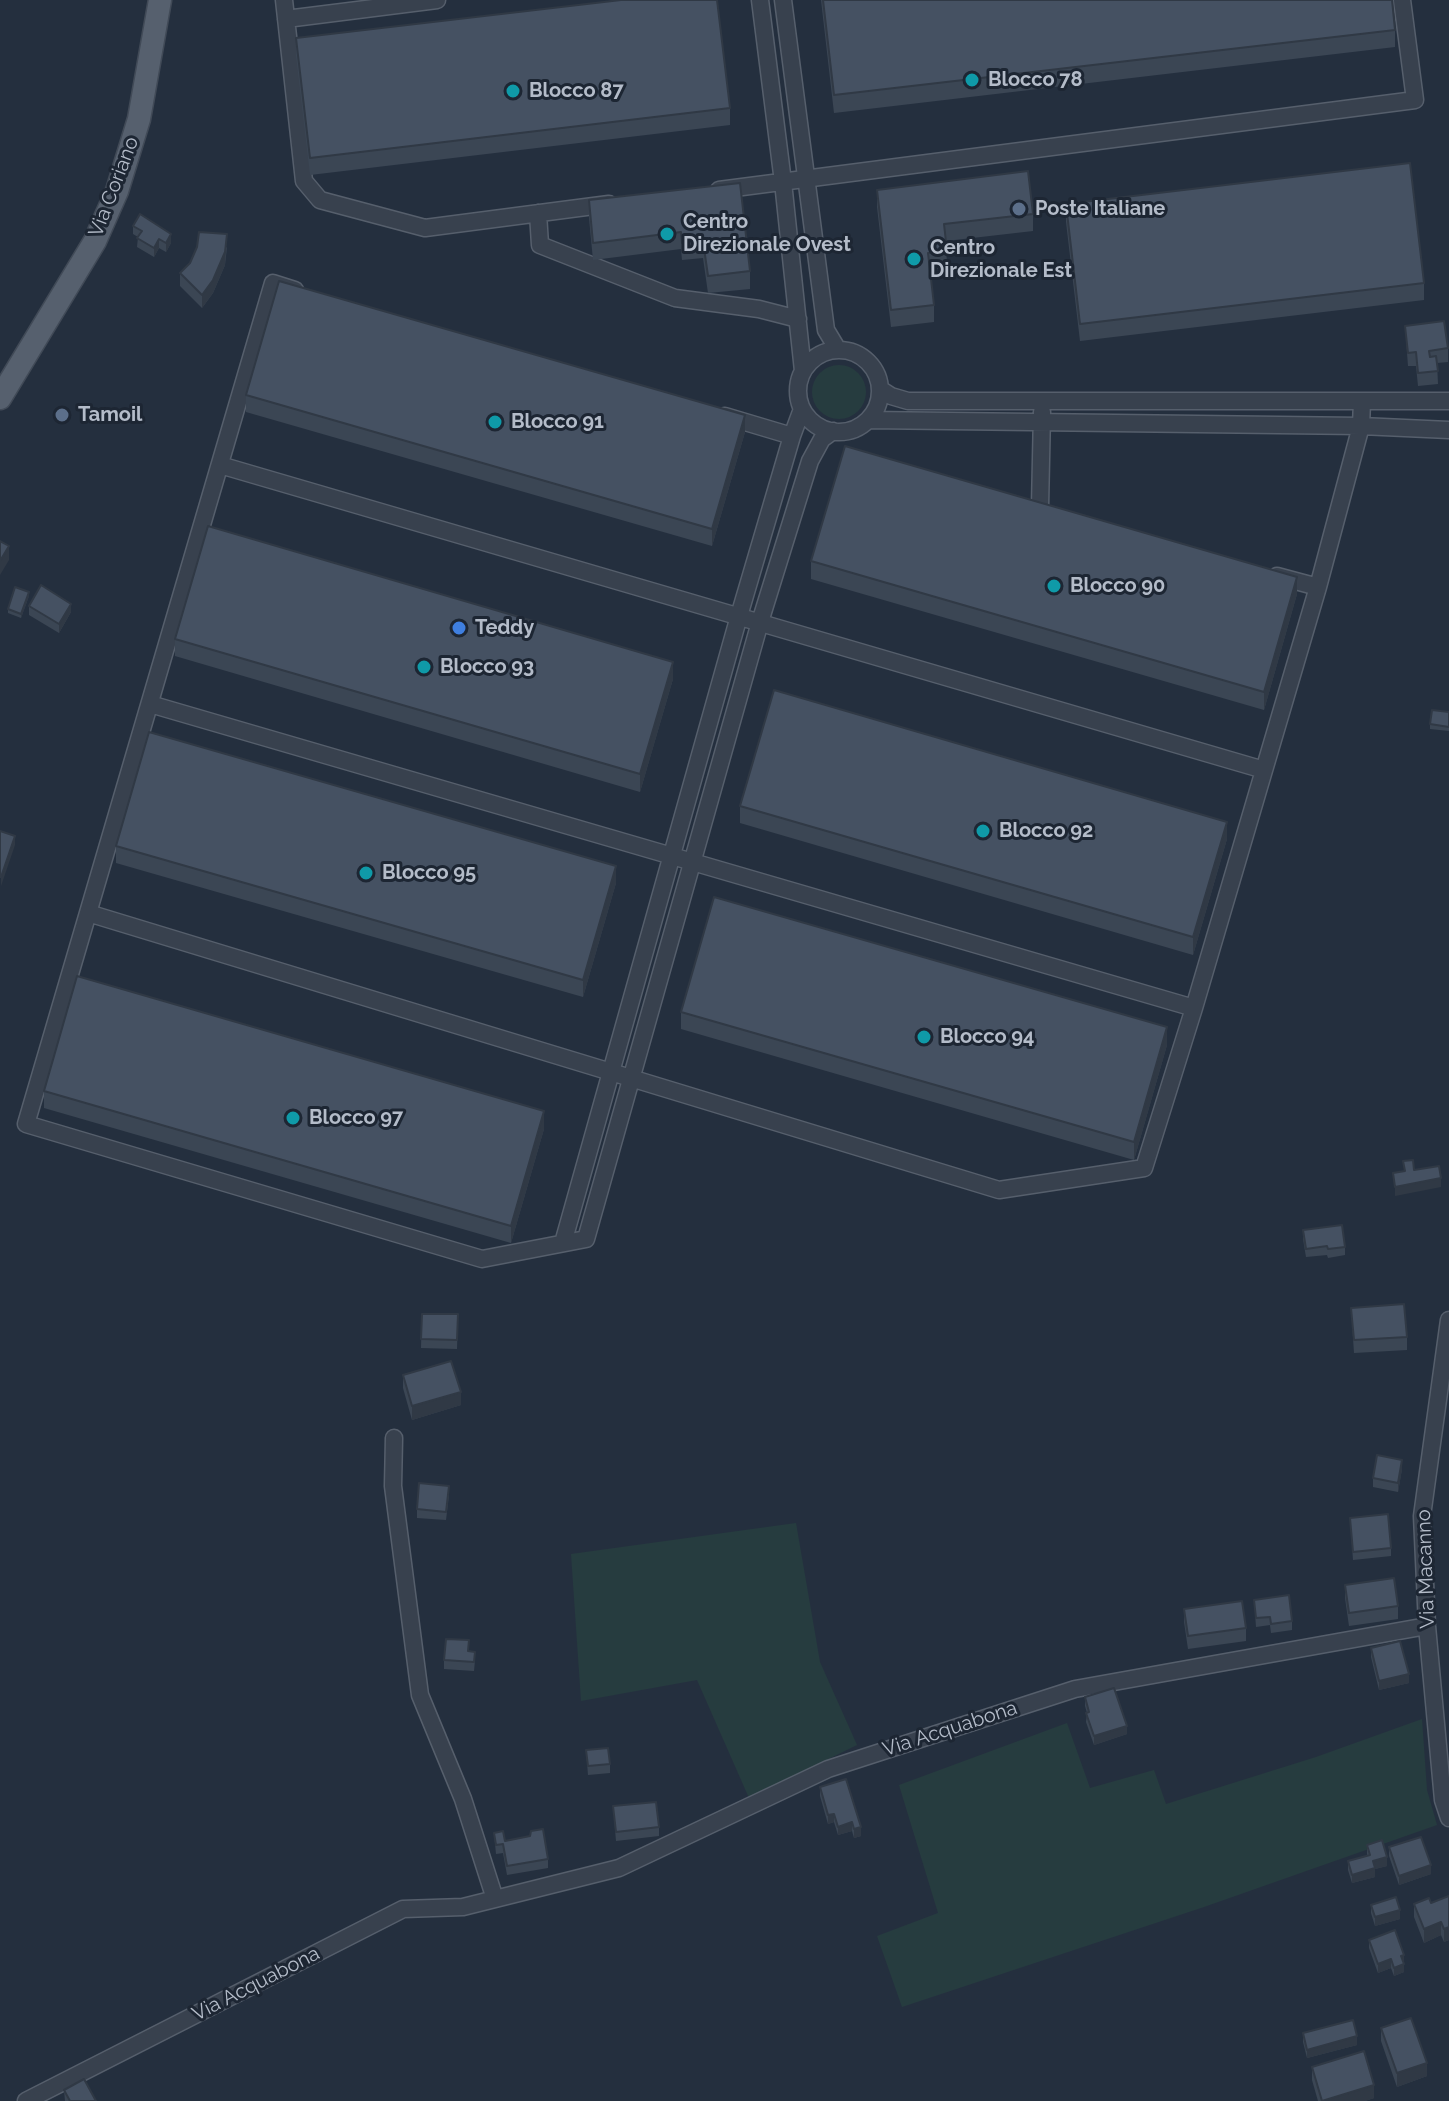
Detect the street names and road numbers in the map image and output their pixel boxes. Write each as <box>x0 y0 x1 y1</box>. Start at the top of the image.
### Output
street label: Via Coriano <box>84 133 144 241</box>
street label: Via Macanno <box>1412 1509 1440 1629</box>
street label: Via Acquabona <box>880 1696 1020 1762</box>
street label: Via Acquabona <box>188 1942 324 2026</box>

